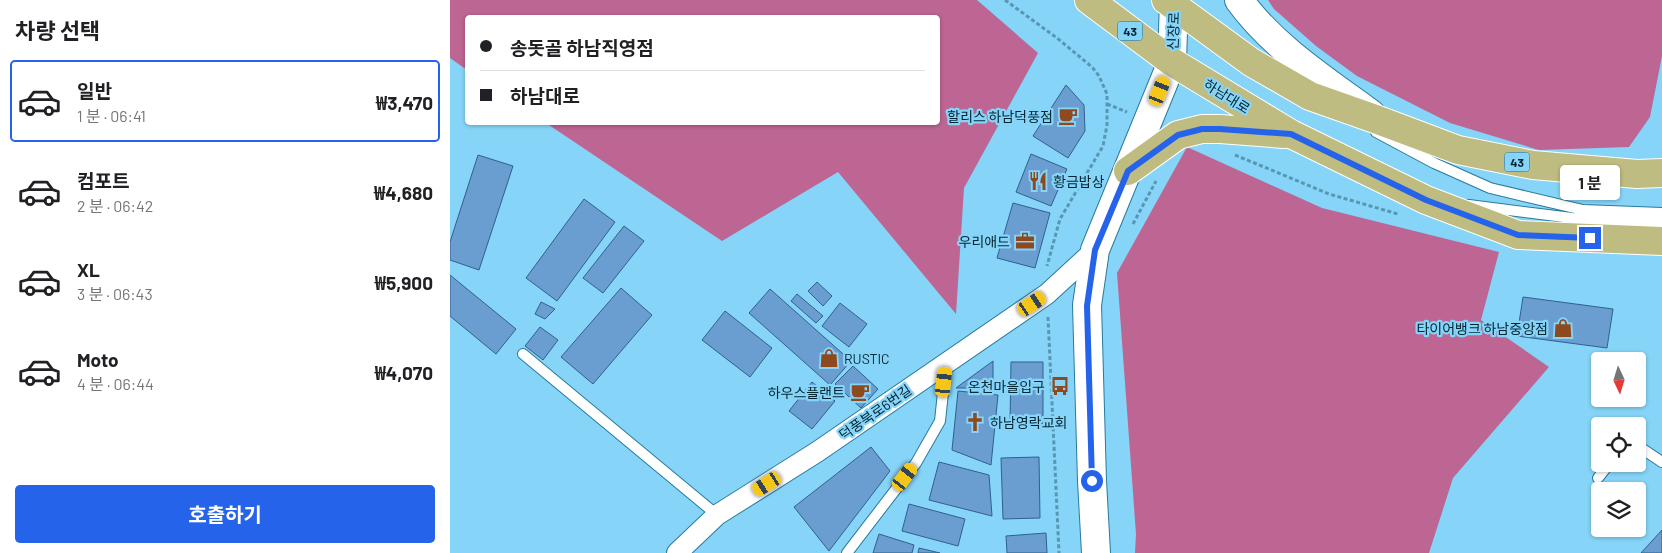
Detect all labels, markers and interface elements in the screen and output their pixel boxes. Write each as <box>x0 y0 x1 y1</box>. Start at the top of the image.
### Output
street label: 신장로 <box>1164 11 1182 51</box>
text: 차량 선택 <box>15 17 100 43</box>
road number: 43 <box>1118 22 1142 40</box>
text: 송돗골 하남직영점 <box>510 36 654 59</box>
car <box>1147 74 1172 108</box>
street label: 하남대로 <box>1201 75 1253 117</box>
icon: car <box>17 79 62 124</box>
text: 일반 <box>77 79 112 102</box>
text: 하남대로 <box>510 84 580 107</box>
text: ₩3,470 <box>376 91 433 114</box>
cafe icon: 할리스 하남덕풍점 <box>1057 105 1079 127</box>
text: 1 분 · 06:41 <box>77 106 146 125</box>
place label: 할리스 하남덕풍점 <box>947 108 1053 125</box>
road number: 43 <box>1504 152 1530 172</box>
callout: 1 분 <box>1560 166 1620 200</box>
icon: car <box>17 169 62 214</box>
text: 컴포트 <box>77 169 129 192</box>
restaurant icon: 황금밥상 <box>1027 170 1049 192</box>
place label: 황금밥상 <box>1053 173 1105 190</box>
text: 1 분 <box>1578 173 1602 192</box>
text: ₩4,680 <box>374 181 433 204</box>
text: 2 분 · 06:42 <box>77 196 153 215</box>
route end <box>1579 227 1601 249</box>
office icon: 우리애드 <box>1014 230 1036 252</box>
place label: 우리애드 <box>958 233 1010 250</box>
text: XL <box>77 258 100 281</box>
icon: car <box>17 259 62 304</box>
text: ₩5,900 <box>375 271 433 294</box>
text: 3 분 · 06:43 <box>77 284 153 303</box>
car <box>1015 289 1048 319</box>
shop icon: 타이어뱅크 하남중앙점 <box>1552 317 1574 339</box>
place label: 타이어뱅크 하남중앙점 <box>1416 320 1548 337</box>
shop icon: RUSTIC <box>818 347 840 369</box>
text: Moto <box>77 348 119 371</box>
icon: car <box>17 349 62 394</box>
place label: RUSTIC <box>844 350 890 367</box>
north arrow <box>1591 352 1646 408</box>
map controls <box>1591 352 1646 537</box>
text: ₩4,070 <box>375 361 433 384</box>
car <box>934 366 953 398</box>
text: 4 분 · 06:44 <box>77 374 154 393</box>
bus stop icon: 온천마을입구 <box>1049 375 1071 397</box>
place label: 온천마을입구 <box>968 378 1045 395</box>
street label: 덕풍북로6번길 <box>836 381 914 443</box>
cafe icon: 하우스플랜트 <box>849 381 871 403</box>
place label: 하우스플랜트 <box>768 384 845 401</box>
church icon: 하남영락교회 <box>964 411 986 433</box>
place label: 하남영락교회 <box>990 414 1067 431</box>
button: locate <box>1591 417 1646 472</box>
car <box>889 461 920 493</box>
car <box>750 470 783 498</box>
route start <box>1081 470 1103 492</box>
button: layers <box>1591 482 1646 537</box>
button: 호출하기 <box>15 485 435 543</box>

